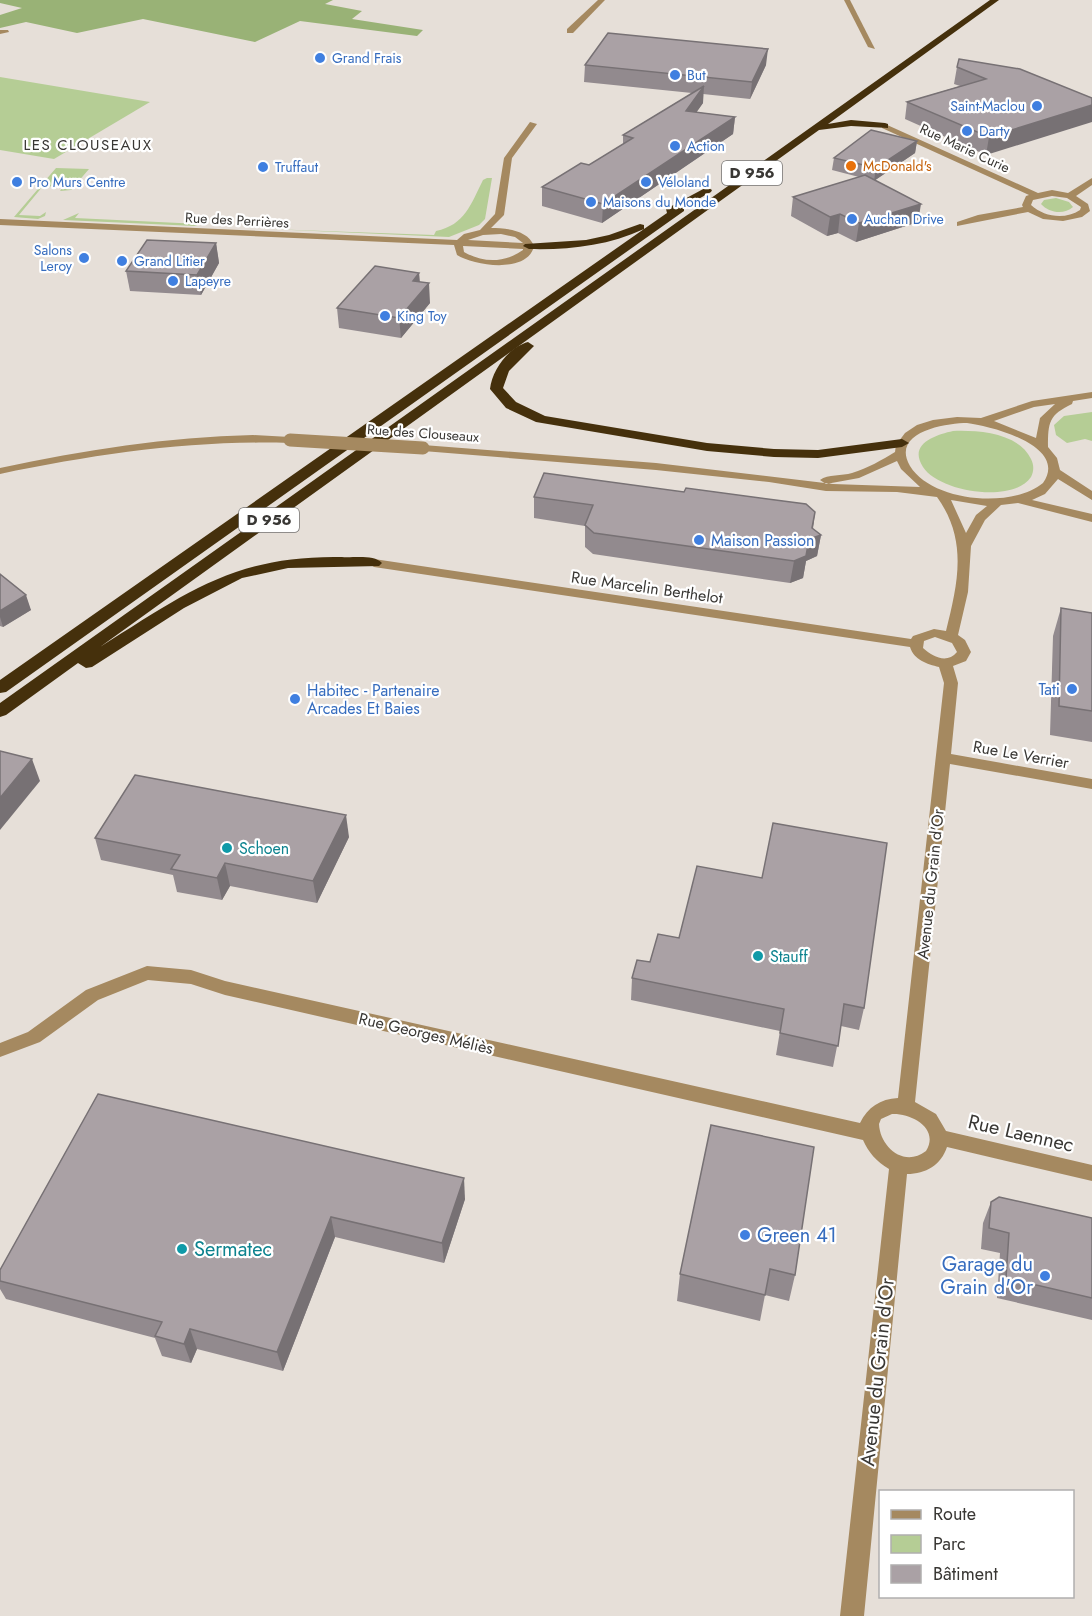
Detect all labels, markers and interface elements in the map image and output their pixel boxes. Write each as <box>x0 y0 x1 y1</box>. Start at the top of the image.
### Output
place label: Grand Frais <box>332 48 402 68</box>
marker: Grand Frais <box>313 51 327 65</box>
place label: But <box>687 65 706 85</box>
marker: But <box>668 68 682 82</box>
place label: Saint-Maclou <box>950 96 1025 116</box>
marker: Saint-Maclou <box>1030 99 1044 113</box>
street label: Rue Marie Curie <box>917 118 1013 178</box>
place label: Darty <box>979 121 1010 141</box>
marker: Darty <box>960 124 974 138</box>
district label: LES CLOUSEAUX <box>23 134 153 156</box>
place label: Action <box>687 136 725 156</box>
marker: Action <box>668 139 682 153</box>
place label: McDonald's <box>863 156 932 176</box>
place label: Truffaut <box>275 157 319 177</box>
marker: McDonald's <box>844 159 858 173</box>
marker: Truffaut <box>256 160 270 174</box>
road number: D 956 <box>722 161 782 185</box>
place label: Pro Murs Centre <box>29 172 125 192</box>
place label: Véloland <box>658 172 709 192</box>
marker: Pro Murs Centre <box>10 175 24 189</box>
marker: Véloland <box>639 175 653 189</box>
place label: Maisons du Monde <box>603 192 716 212</box>
marker: Maisons du Monde <box>584 195 598 209</box>
street label: Rue des Perrières <box>185 207 290 233</box>
place label: Auchan Drive <box>864 209 944 229</box>
marker: Auchan Drive <box>845 212 859 226</box>
place label: Salons Leroy <box>34 240 73 276</box>
marker: Salons Leroy <box>77 251 91 265</box>
place label: Grand Litier <box>134 251 205 271</box>
marker: Grand Litier <box>115 254 129 268</box>
place label: Lapeyre <box>185 271 231 291</box>
marker: Lapeyre <box>166 274 180 288</box>
place label: King Toy <box>397 306 448 326</box>
marker: King Toy <box>378 309 392 323</box>
street label: Rue des Clouseaux <box>366 419 480 447</box>
road number: D 956 <box>239 508 299 532</box>
place label: Maison Passion <box>711 529 814 552</box>
marker: Maison Passion <box>692 533 706 547</box>
street label: Rue Marcelin Berthelot <box>570 565 724 610</box>
place label: Tati <box>1038 678 1060 701</box>
place label: Habitec - Partenaire Arcades Et Baies <box>307 679 439 720</box>
marker: Tati <box>1065 682 1079 696</box>
marker: Habitec - Partenaire Arcades Et Baies <box>288 692 302 706</box>
street label: Rue Le Verrier <box>971 735 1071 774</box>
street label: Avenue du Grain d'Or <box>911 807 950 960</box>
place label: Schoen <box>239 837 289 860</box>
marker: Schoen <box>220 841 234 855</box>
place label: Stauff <box>770 945 808 968</box>
marker: Stauff <box>751 949 765 963</box>
street label: Rue Georges Méliès <box>356 1007 495 1060</box>
street label: Rue Laennec <box>965 1107 1077 1160</box>
place label: Green 41 <box>757 1221 837 1250</box>
marker: Green 41 <box>738 1228 752 1242</box>
place label: Sermatec <box>194 1235 272 1264</box>
marker: Sermatec <box>175 1242 189 1256</box>
place label: Garage du Grain d'Or <box>940 1250 1033 1302</box>
marker: Garage du Grain d'Or <box>1038 1269 1052 1283</box>
street label: Avenue du Grain d'Or <box>853 1276 902 1468</box>
legend <box>879 1490 1074 1598</box>
text: Route <box>933 1501 976 1527</box>
text: Parc <box>933 1531 966 1557</box>
text: Bâtiment <box>933 1561 999 1587</box>

